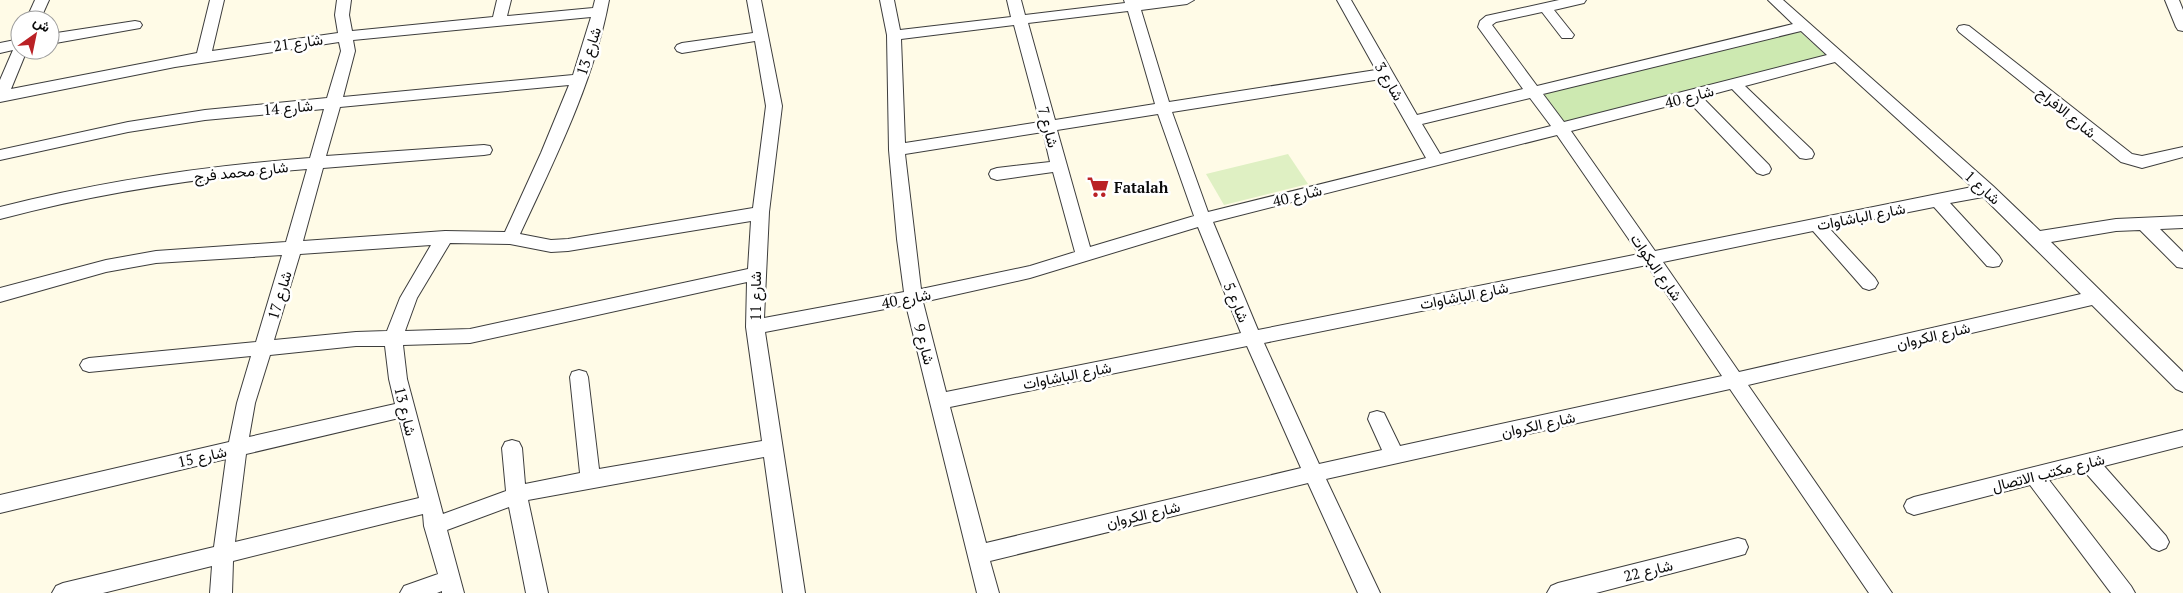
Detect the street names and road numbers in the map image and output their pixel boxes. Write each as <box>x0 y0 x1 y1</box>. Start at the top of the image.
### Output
street label: شارع 13 <box>571 24 607 78</box>
street label: شارع 21 <box>272 29 324 57</box>
street label: شارع 3 <box>1369 58 1409 105</box>
street label: شارع 40 <box>1662 80 1716 114</box>
street label: شارع الافراح <box>2032 82 2101 144</box>
street label: شارع 14 <box>262 95 314 121</box>
street label: شارع 7 <box>1032 104 1064 150</box>
street label: شارع محمد فرج <box>193 156 290 188</box>
street label: شارع 1 <box>1959 166 2005 210</box>
street label: شارع 40 <box>1270 179 1324 213</box>
street label: شارع الباشاوات <box>1815 198 1908 236</box>
street label: شارع البكوات <box>1625 229 1688 306</box>
street label: شارع 17 <box>262 268 298 322</box>
street label: شارع 11 <box>745 271 767 321</box>
street label: شارع الباشاوات <box>1418 277 1511 315</box>
street label: شارع 5 <box>1218 279 1254 326</box>
street label: شارع 40 <box>880 283 933 315</box>
street label: شارع الكروان <box>1894 317 1972 355</box>
street label: شارع 9 <box>908 321 940 367</box>
street label: شارع الباشاوات <box>1021 357 1114 395</box>
street label: شارع 13 <box>388 384 422 438</box>
street label: شارع الكروان <box>1499 406 1577 444</box>
street label: شارع 15 <box>175 441 229 473</box>
street label: شارع مكتب الاتصال <box>1990 448 2107 498</box>
street label: شارع الكروان <box>1104 496 1182 534</box>
street label: شارع 22 <box>1621 554 1675 588</box>

